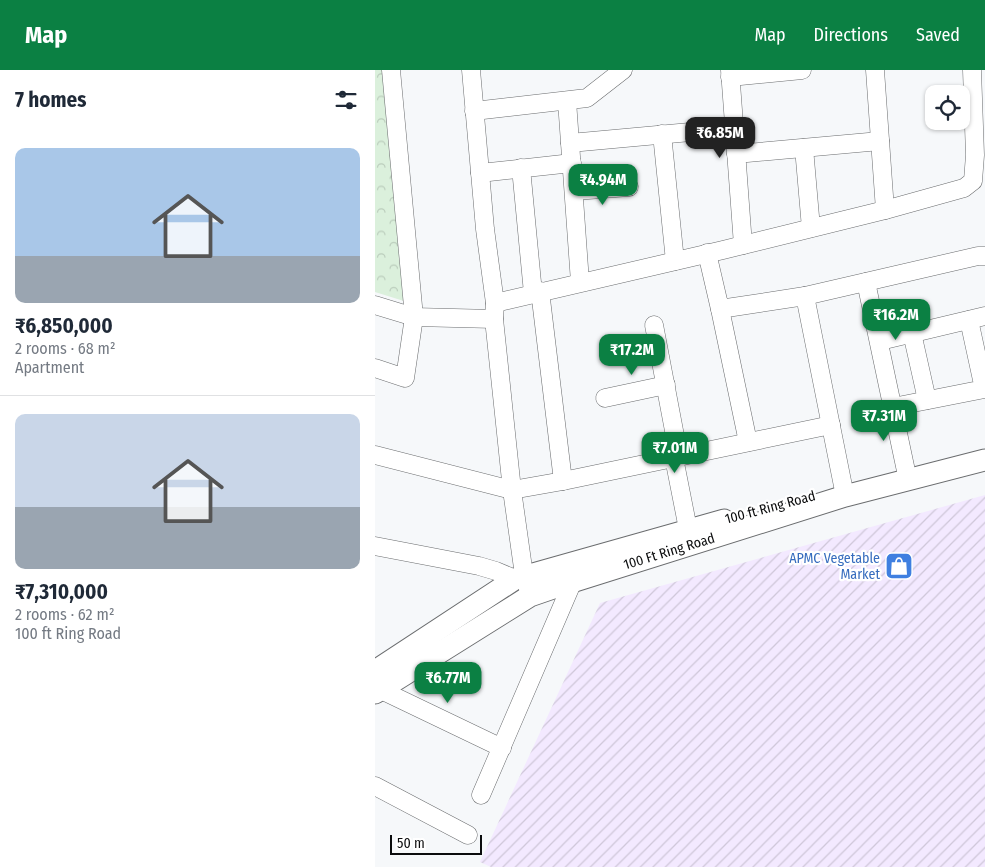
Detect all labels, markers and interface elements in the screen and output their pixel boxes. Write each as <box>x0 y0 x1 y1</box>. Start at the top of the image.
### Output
text: Map <box>25 21 67 49</box>
text: Map <box>754 24 786 46</box>
text: Directions <box>814 24 888 46</box>
text: Saved <box>916 24 960 46</box>
map controls <box>925 85 970 130</box>
button: locate <box>925 85 970 130</box>
icon: filters <box>332 86 360 114</box>
text: 7 homes <box>15 87 86 113</box>
pin: ₹6.85M <box>679 116 761 159</box>
text: ₹6.85M <box>696 123 744 142</box>
pin: ₹4.94M <box>562 164 644 206</box>
text: ₹4.94M <box>580 170 626 189</box>
icon: home <box>143 181 233 271</box>
pin: ₹16.2M <box>855 298 937 341</box>
text: ₹16.2M <box>873 305 919 324</box>
text: ₹6,850,000 <box>15 313 113 339</box>
pin: ₹17.2M <box>591 334 673 376</box>
text: 2 rooms · 68 m² <box>15 339 116 358</box>
text: ₹17.2M <box>610 340 654 359</box>
text: Apartment <box>15 358 84 377</box>
pin: ₹7.31M <box>843 400 925 442</box>
text: ₹7.31M <box>862 406 906 425</box>
pin: ₹7.01M <box>634 432 716 474</box>
text: ₹7.01M <box>653 438 697 457</box>
icon: home <box>143 446 233 536</box>
street label: 100 ft Ring Road <box>723 487 817 528</box>
street label: 100 Ft Ring Road <box>621 530 717 573</box>
place label: APMC Vegetable Market <box>789 550 880 583</box>
shop icon: APMC Vegetable Market <box>884 551 914 581</box>
text: ₹7,310,000 <box>15 579 108 605</box>
text: 2 rooms · 62 m² <box>15 605 114 624</box>
text: 100 ft Ring Road <box>15 624 121 643</box>
pin: ₹6.77M <box>407 662 489 704</box>
text: ₹6.77M <box>425 668 471 687</box>
scale bar <box>390 832 483 855</box>
text: 50 m <box>397 835 425 852</box>

